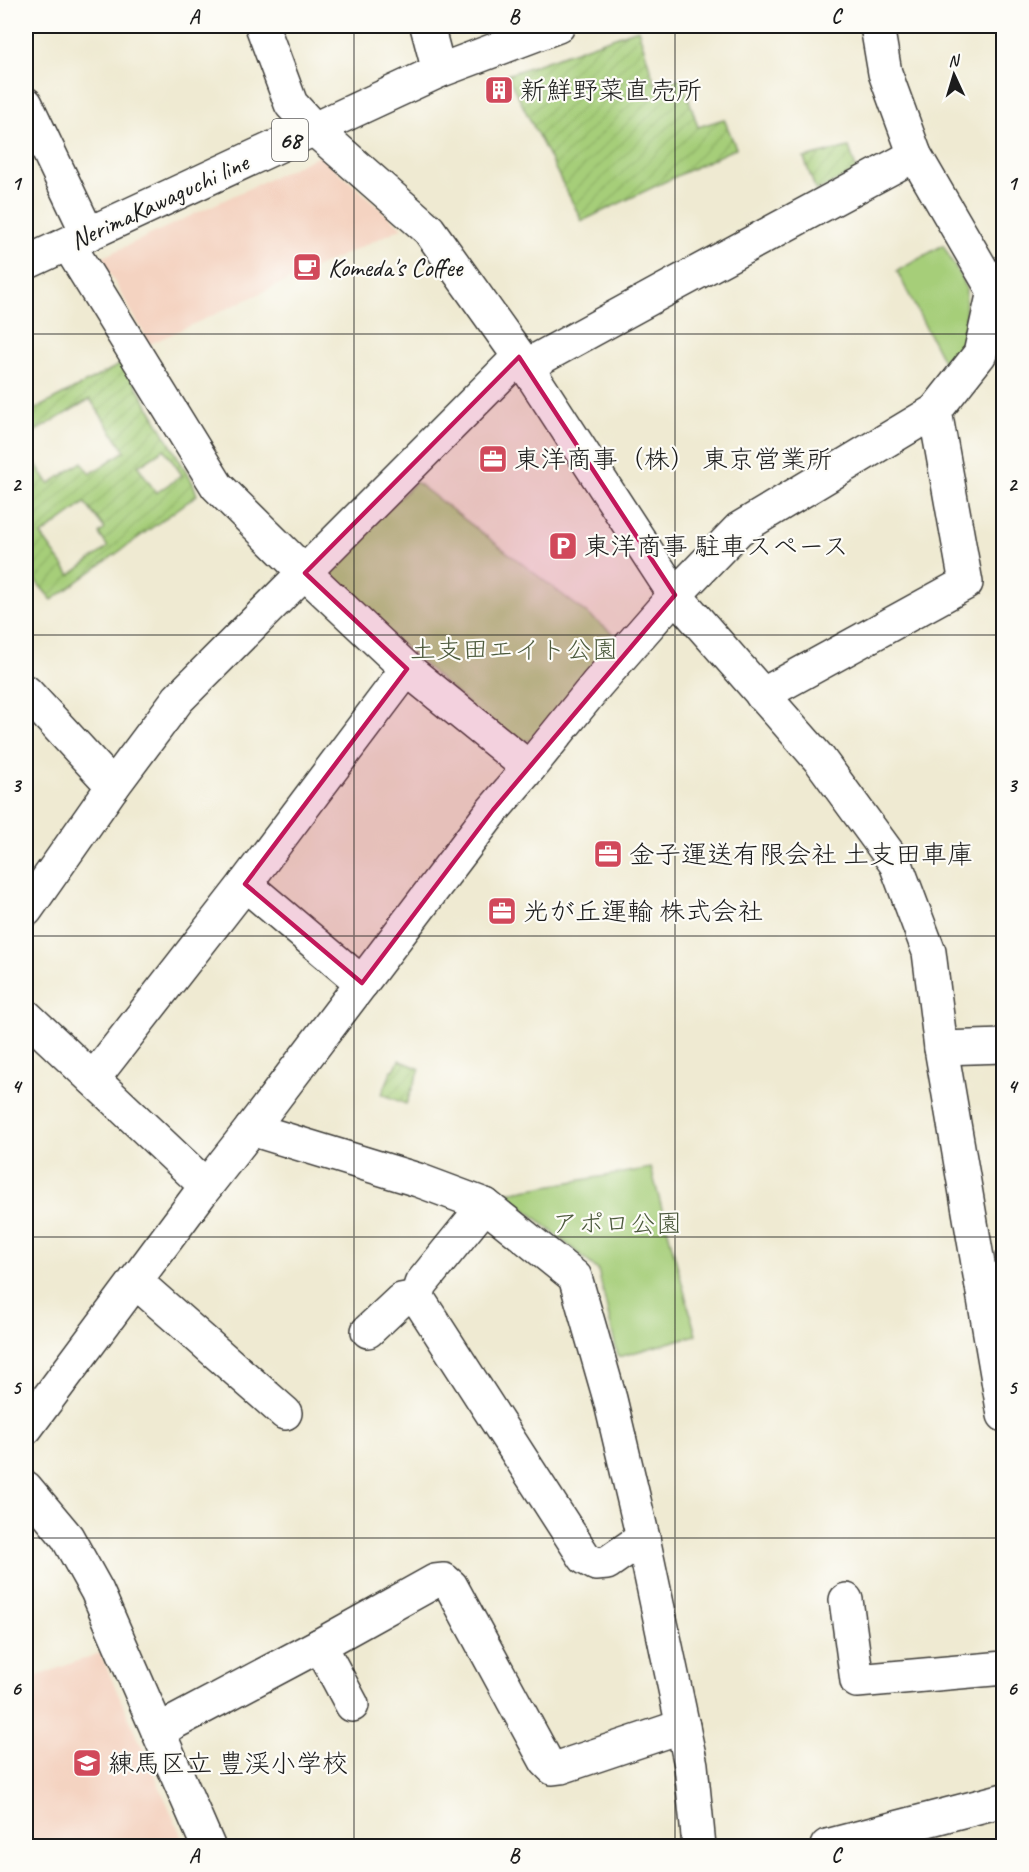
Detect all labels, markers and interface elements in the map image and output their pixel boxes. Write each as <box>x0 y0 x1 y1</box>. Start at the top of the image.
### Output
text: A <box>189 4 201 29</box>
text: B <box>509 4 521 29</box>
text: C <box>831 4 843 29</box>
north arrow <box>924 45 984 105</box>
text: N <box>947 50 962 71</box>
building icon: 新鮮野菜直売所 <box>483 74 515 106</box>
place label: 新鮮野菜直売所 <box>520 74 702 107</box>
road number: 68 <box>272 119 308 161</box>
street label: NerimaKawaguchi line <box>65 145 255 257</box>
text: 1 <box>12 171 23 196</box>
text: 1 <box>1008 171 1019 196</box>
cafe icon: Komeda's Coffee <box>291 251 323 283</box>
place label: Komeda's Coffee <box>328 251 464 284</box>
office icon: 東洋商事（株） 東京営業所 <box>477 443 509 475</box>
place label: 東洋商事（株） 東京営業所 <box>514 443 832 476</box>
text: 2 <box>12 472 23 497</box>
text: 2 <box>1008 472 1019 497</box>
parking icon: 東洋商事 駐車スペース <box>547 530 579 562</box>
place label: 東洋商事 駐車スペース <box>584 530 849 563</box>
park label: 土支田エイト公園 <box>410 633 618 666</box>
text: 3 <box>12 773 23 798</box>
text: 3 <box>1008 773 1019 798</box>
office icon: 金子運送有限会社 土支田車庫 <box>592 838 624 870</box>
place label: 金子運送有限会社 土支田車庫 <box>629 838 973 871</box>
office icon: 光が丘運輸 株式会社 <box>486 895 518 927</box>
place label: 光が丘運輸 株式会社 <box>523 895 763 928</box>
text: 4 <box>12 1074 24 1099</box>
text: 4 <box>1008 1074 1020 1099</box>
park label: アポロ公園 <box>552 1207 682 1240</box>
text: 5 <box>12 1375 23 1400</box>
text: 5 <box>1008 1375 1019 1400</box>
text: 6 <box>11 1676 22 1701</box>
text: 6 <box>1007 1676 1018 1701</box>
school or university icon: 練馬区立 豊渓小学校 <box>71 1747 103 1779</box>
place label: 練馬区立 豊渓小学校 <box>108 1747 348 1780</box>
text: A <box>189 1843 201 1868</box>
text: B <box>509 1843 521 1868</box>
text: C <box>831 1843 843 1868</box>

